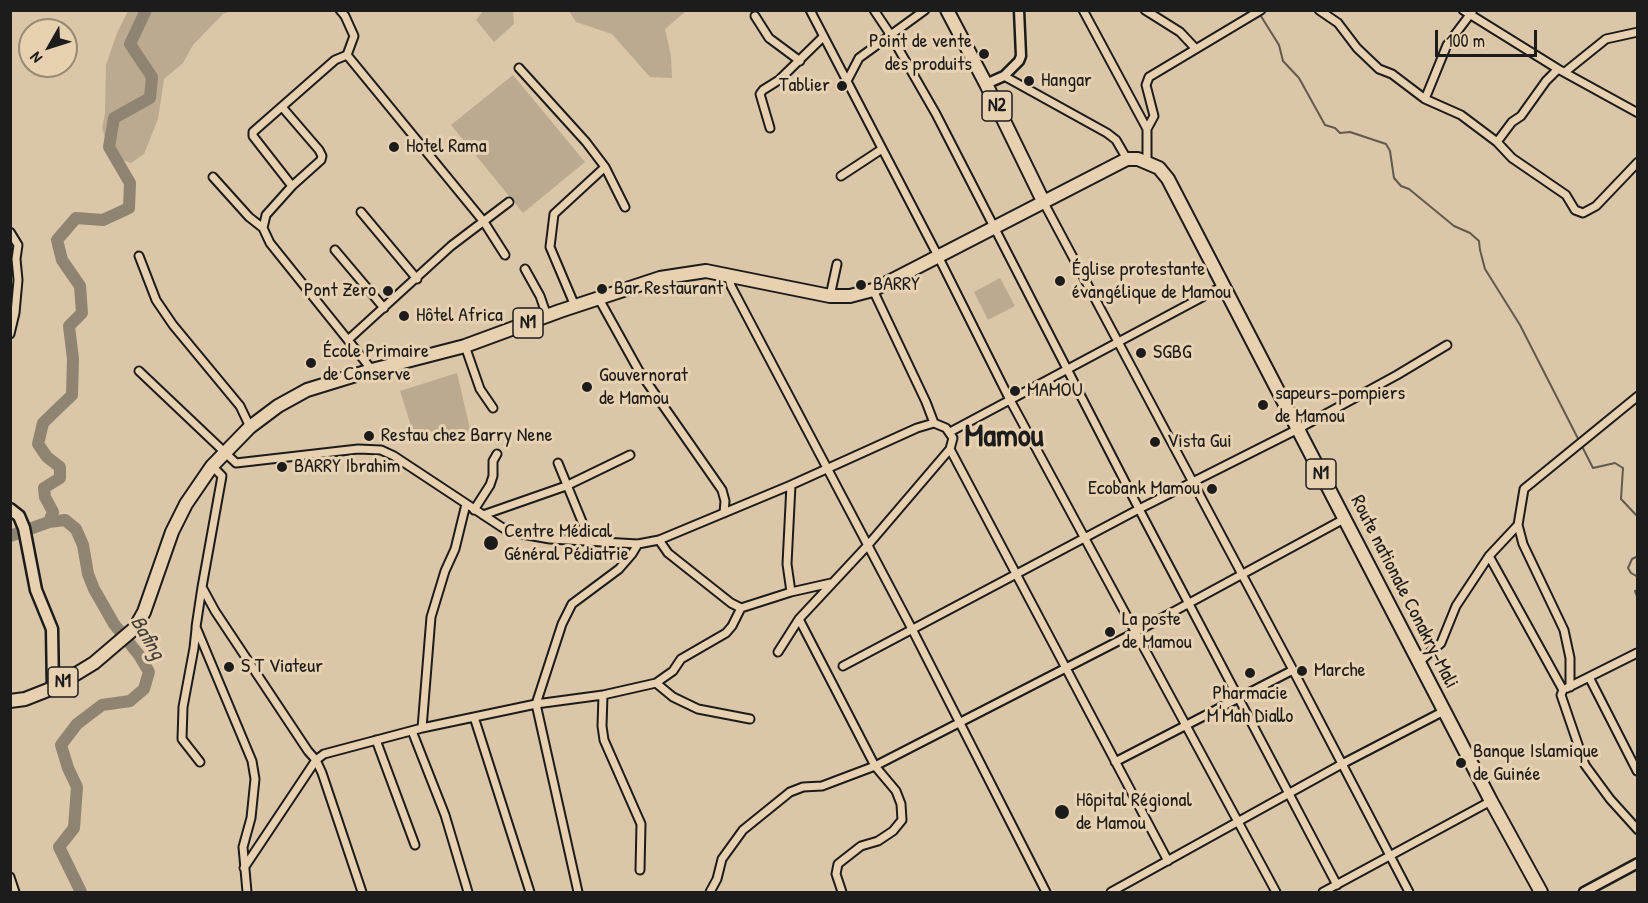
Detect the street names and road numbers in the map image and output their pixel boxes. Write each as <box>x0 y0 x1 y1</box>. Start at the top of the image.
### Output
road number: N2 <box>982 91 1012 121</box>
road number: N1 <box>513 308 543 338</box>
road number: N1 <box>1306 459 1336 489</box>
street label: Route nationale Conakry-Mali <box>1345 491 1463 693</box>
road number: N1 <box>48 667 78 697</box>

